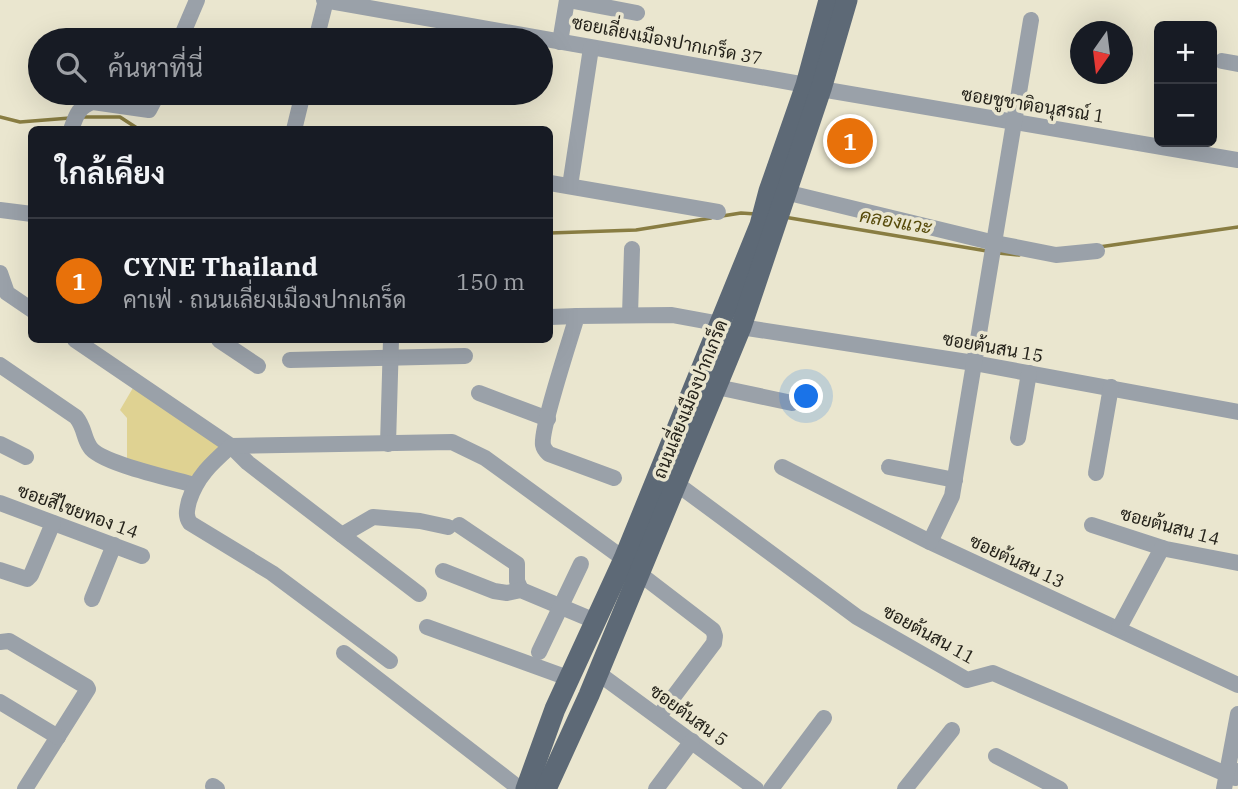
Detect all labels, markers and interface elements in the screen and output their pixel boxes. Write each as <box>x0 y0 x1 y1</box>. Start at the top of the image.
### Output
street label: ซอยเลี่ยงเมืองปากเกร็ด 37 <box>570 6 765 70</box>
north arrow <box>1070 21 1133 84</box>
map controls <box>1154 21 1217 147</box>
button: + <box>1154 21 1217 84</box>
search box <box>28 28 553 105</box>
icon: search <box>52 48 90 86</box>
text: ค้นหาที่นี่ <box>108 50 203 84</box>
street label: ซอยชูชาติอนุสรณ์ 1 <box>960 81 1106 130</box>
button: − <box>1154 84 1217 147</box>
pin: 1 <box>827 115 873 167</box>
text: ใกล้เคียง <box>56 153 165 192</box>
water label: คลองแวะ <box>858 203 935 239</box>
text: CYNE Thailand <box>123 249 318 283</box>
text: 1 <box>72 266 86 296</box>
text: 150 m <box>456 266 525 296</box>
text: คาเฟ่ · ถนนเลี่ยงเมืองปากเกร็ด <box>123 284 406 314</box>
street label: ถนนเลี่ยงเมืองปากเกร็ด <box>644 315 732 482</box>
street label: ซอยต้นสน 15 <box>941 327 1045 367</box>
your location <box>789 379 823 413</box>
street label: ซอยสีไชยทอง 14 <box>14 478 142 544</box>
street label: ซอยต้นสน 14 <box>1118 502 1222 550</box>
street label: ซอยต้นสน 13 <box>966 529 1068 593</box>
street label: ซอยต้นสน 11 <box>879 599 979 669</box>
street label: ซอยต้นสน 5 <box>645 679 733 751</box>

